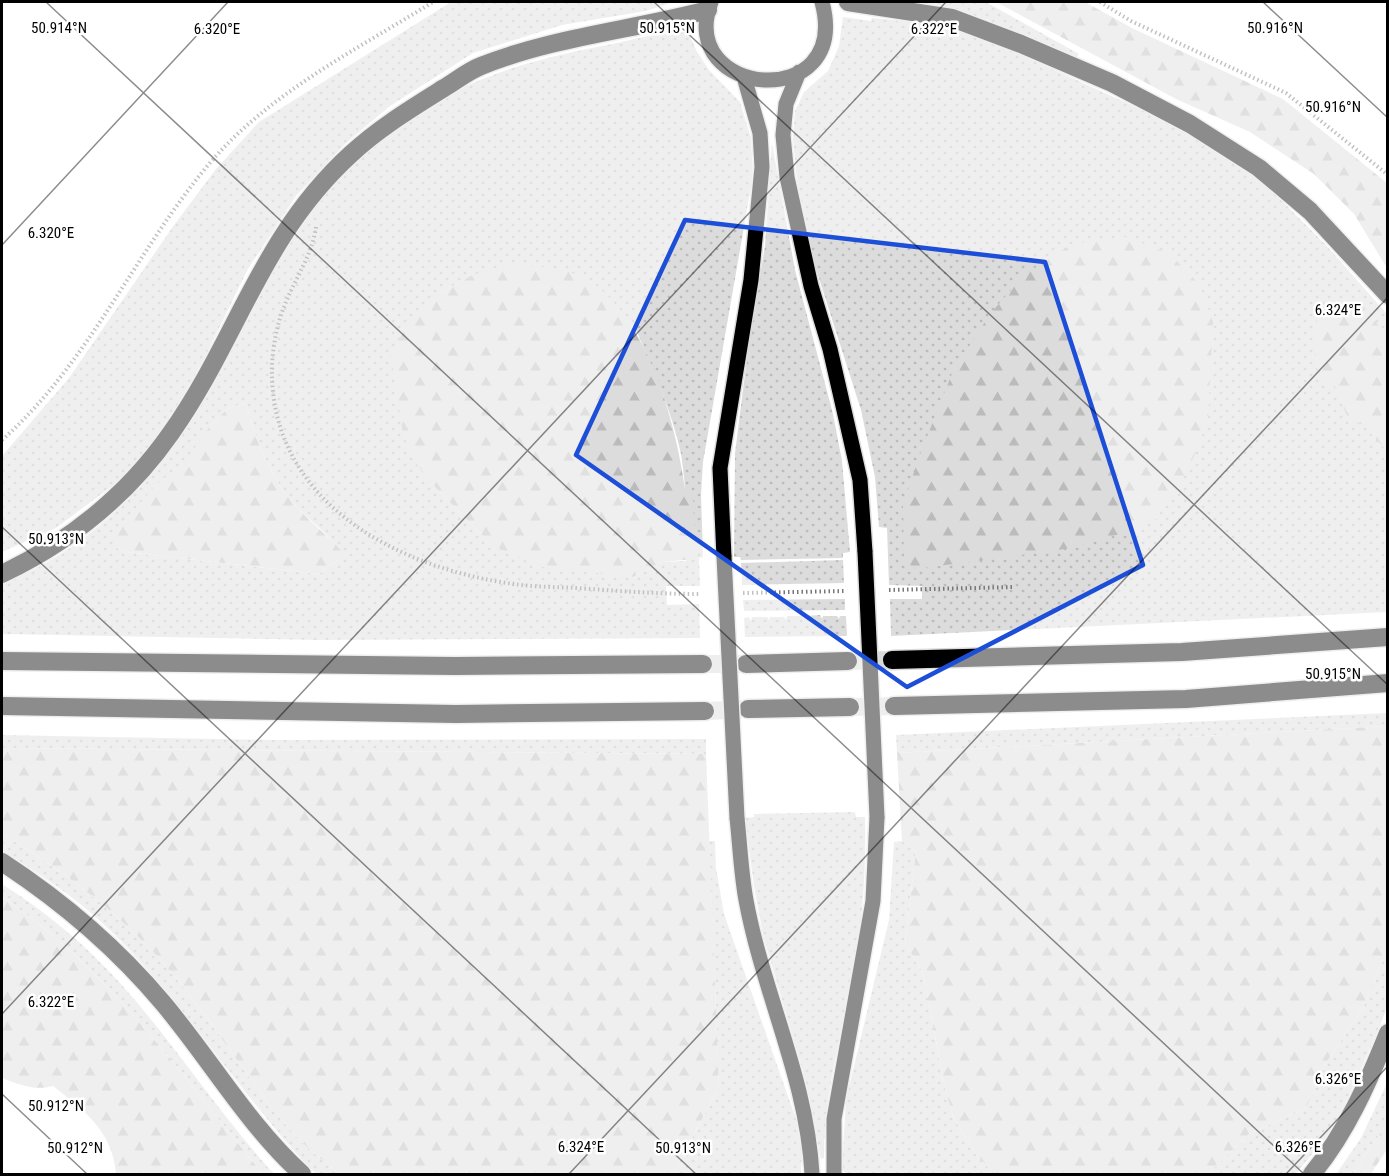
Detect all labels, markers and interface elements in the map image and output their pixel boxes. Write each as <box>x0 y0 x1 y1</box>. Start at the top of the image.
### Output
text: 50.914°N <box>31 19 87 37</box>
text: 50.915°N <box>639 19 695 37</box>
text: 50.916°N <box>1247 19 1303 37</box>
text: 6.320°E <box>194 20 240 38</box>
text: 6.322°E <box>911 20 957 38</box>
text: 50.916°N <box>1305 98 1361 116</box>
text: 6.320°E <box>28 224 74 242</box>
text: 6.324°E <box>1315 301 1361 319</box>
text: 50.913°N <box>28 530 84 548</box>
text: 50.915°N <box>1305 665 1361 683</box>
text: 6.322°E <box>28 993 74 1011</box>
text: 6.326°E <box>1315 1070 1361 1088</box>
text: 50.912°N <box>28 1097 84 1115</box>
text: 6.324°E <box>558 1138 604 1156</box>
text: 6.326°E <box>1275 1138 1321 1156</box>
text: 50.912°N <box>47 1139 103 1157</box>
text: 50.913°N <box>655 1139 711 1157</box>

